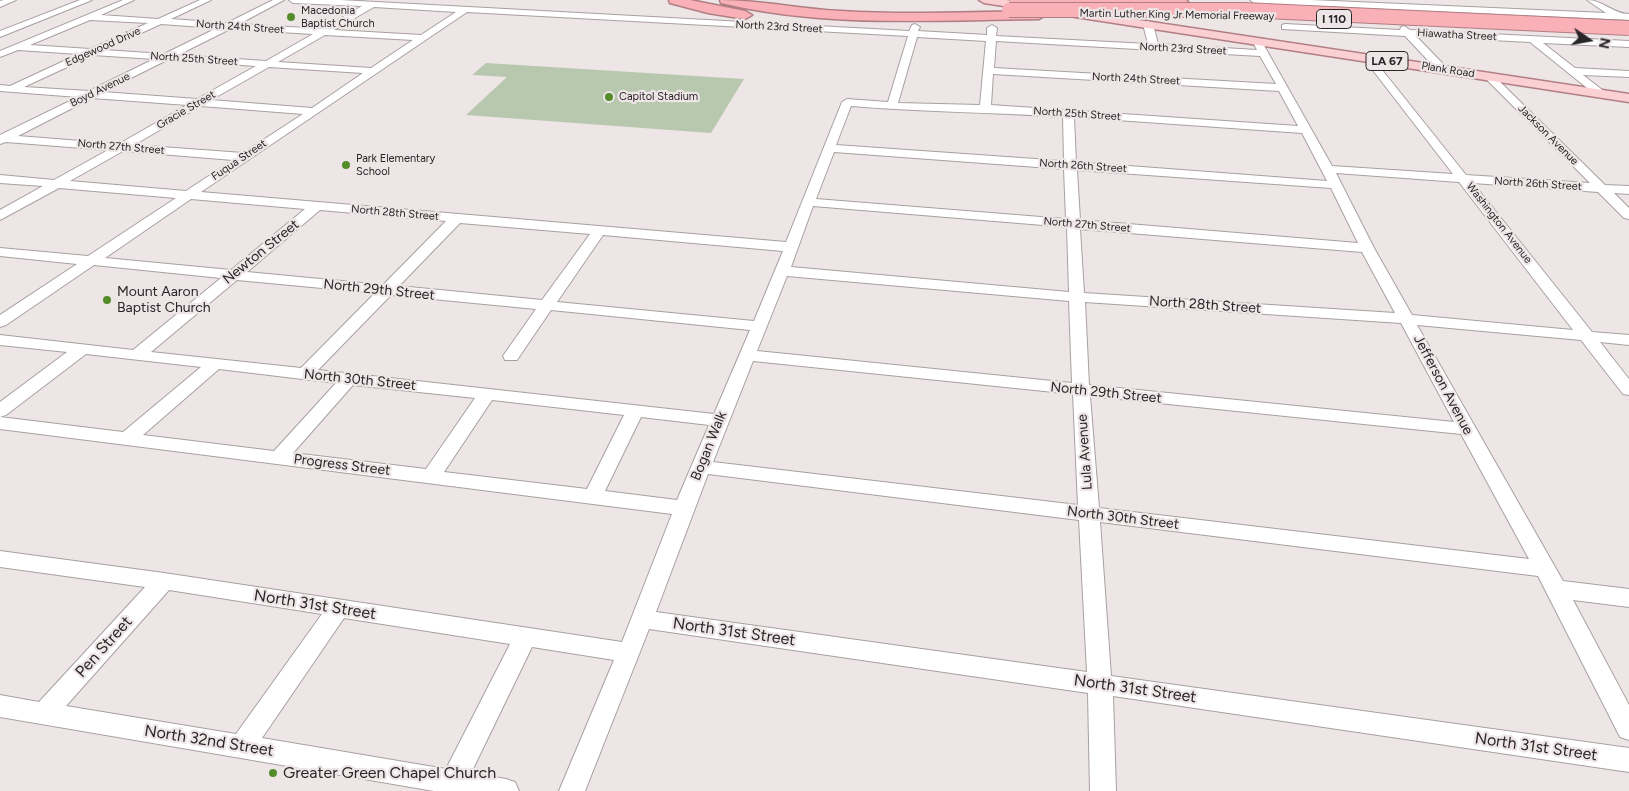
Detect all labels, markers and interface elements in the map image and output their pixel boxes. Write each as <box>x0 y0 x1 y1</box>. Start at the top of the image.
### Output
place label: Macedonia Baptist Church <box>301 4 375 30</box>
street label: Martin Luther King Jr Memorial Freeway <box>1080 7 1274 23</box>
road number: I 110 <box>1316 10 1352 28</box>
marker: Macedonia Baptist Church <box>285 11 297 23</box>
north arrow <box>1564 15 1614 65</box>
street label: North 24th Street <box>195 17 285 37</box>
street label: North 23rd Street <box>735 18 823 36</box>
street label: Edgewood Drive <box>63 24 143 70</box>
street label: Hiawatha Street <box>1417 26 1497 44</box>
text: N <box>1595 36 1614 50</box>
street label: North 23rd Street <box>1139 40 1227 58</box>
street label: North 25th Street <box>150 49 238 69</box>
road number: LA 67 <box>1366 51 1408 70</box>
street label: Plank Road <box>1420 59 1476 81</box>
street label: Boyd Avenue <box>68 70 132 110</box>
street label: North 24th Street <box>1092 70 1180 88</box>
street label: Gracie Street <box>154 88 218 132</box>
place label: Capitol Stadium <box>619 90 698 104</box>
marker: Capitol Stadium <box>603 91 615 103</box>
street label: Jackson Avenue <box>1515 102 1581 168</box>
street label: North 25th Street <box>1033 104 1121 124</box>
street label: North 27th Street <box>77 137 165 157</box>
street label: Fuqua Street <box>209 137 269 183</box>
place label: Park Elementary School <box>356 152 435 178</box>
street label: North 26th Street <box>1039 156 1127 176</box>
marker: Park Elementary School <box>340 159 352 171</box>
street label: North 26th Street <box>1494 174 1582 194</box>
street label: Washington Avenue <box>1463 180 1535 266</box>
street label: North 28th Street <box>350 203 440 223</box>
street label: North 27th Street <box>1043 215 1131 235</box>
street label: Newton Street <box>220 216 302 288</box>
street label: North 29th Street <box>323 276 435 304</box>
place label: Mount Aaron Baptist Church <box>117 284 211 316</box>
street label: North 28th Street <box>1148 293 1262 317</box>
marker: Mount Aaron Baptist Church <box>101 294 113 306</box>
street label: Jefferson Avenue <box>1410 332 1476 438</box>
street label: North 30th Street <box>303 366 417 394</box>
street label: North 29th Street <box>1050 379 1162 407</box>
street label: Bogan Walk <box>688 409 730 483</box>
street label: Lula Avenue <box>1074 413 1096 491</box>
street label: Progress Street <box>293 451 391 479</box>
street label: North 30th Street <box>1066 503 1180 533</box>
street label: North 31st Street <box>252 586 378 624</box>
street label: Pen Street <box>72 613 136 681</box>
street label: North 31st Street <box>671 614 797 650</box>
street label: North 31st Street <box>1072 671 1198 707</box>
street label: North 32nd Street <box>143 721 275 761</box>
street label: North 31st Street <box>1473 729 1599 765</box>
place label: Greater Green Chapel Church <box>283 763 496 783</box>
marker: Greater Green Chapel Church <box>267 767 279 779</box>

